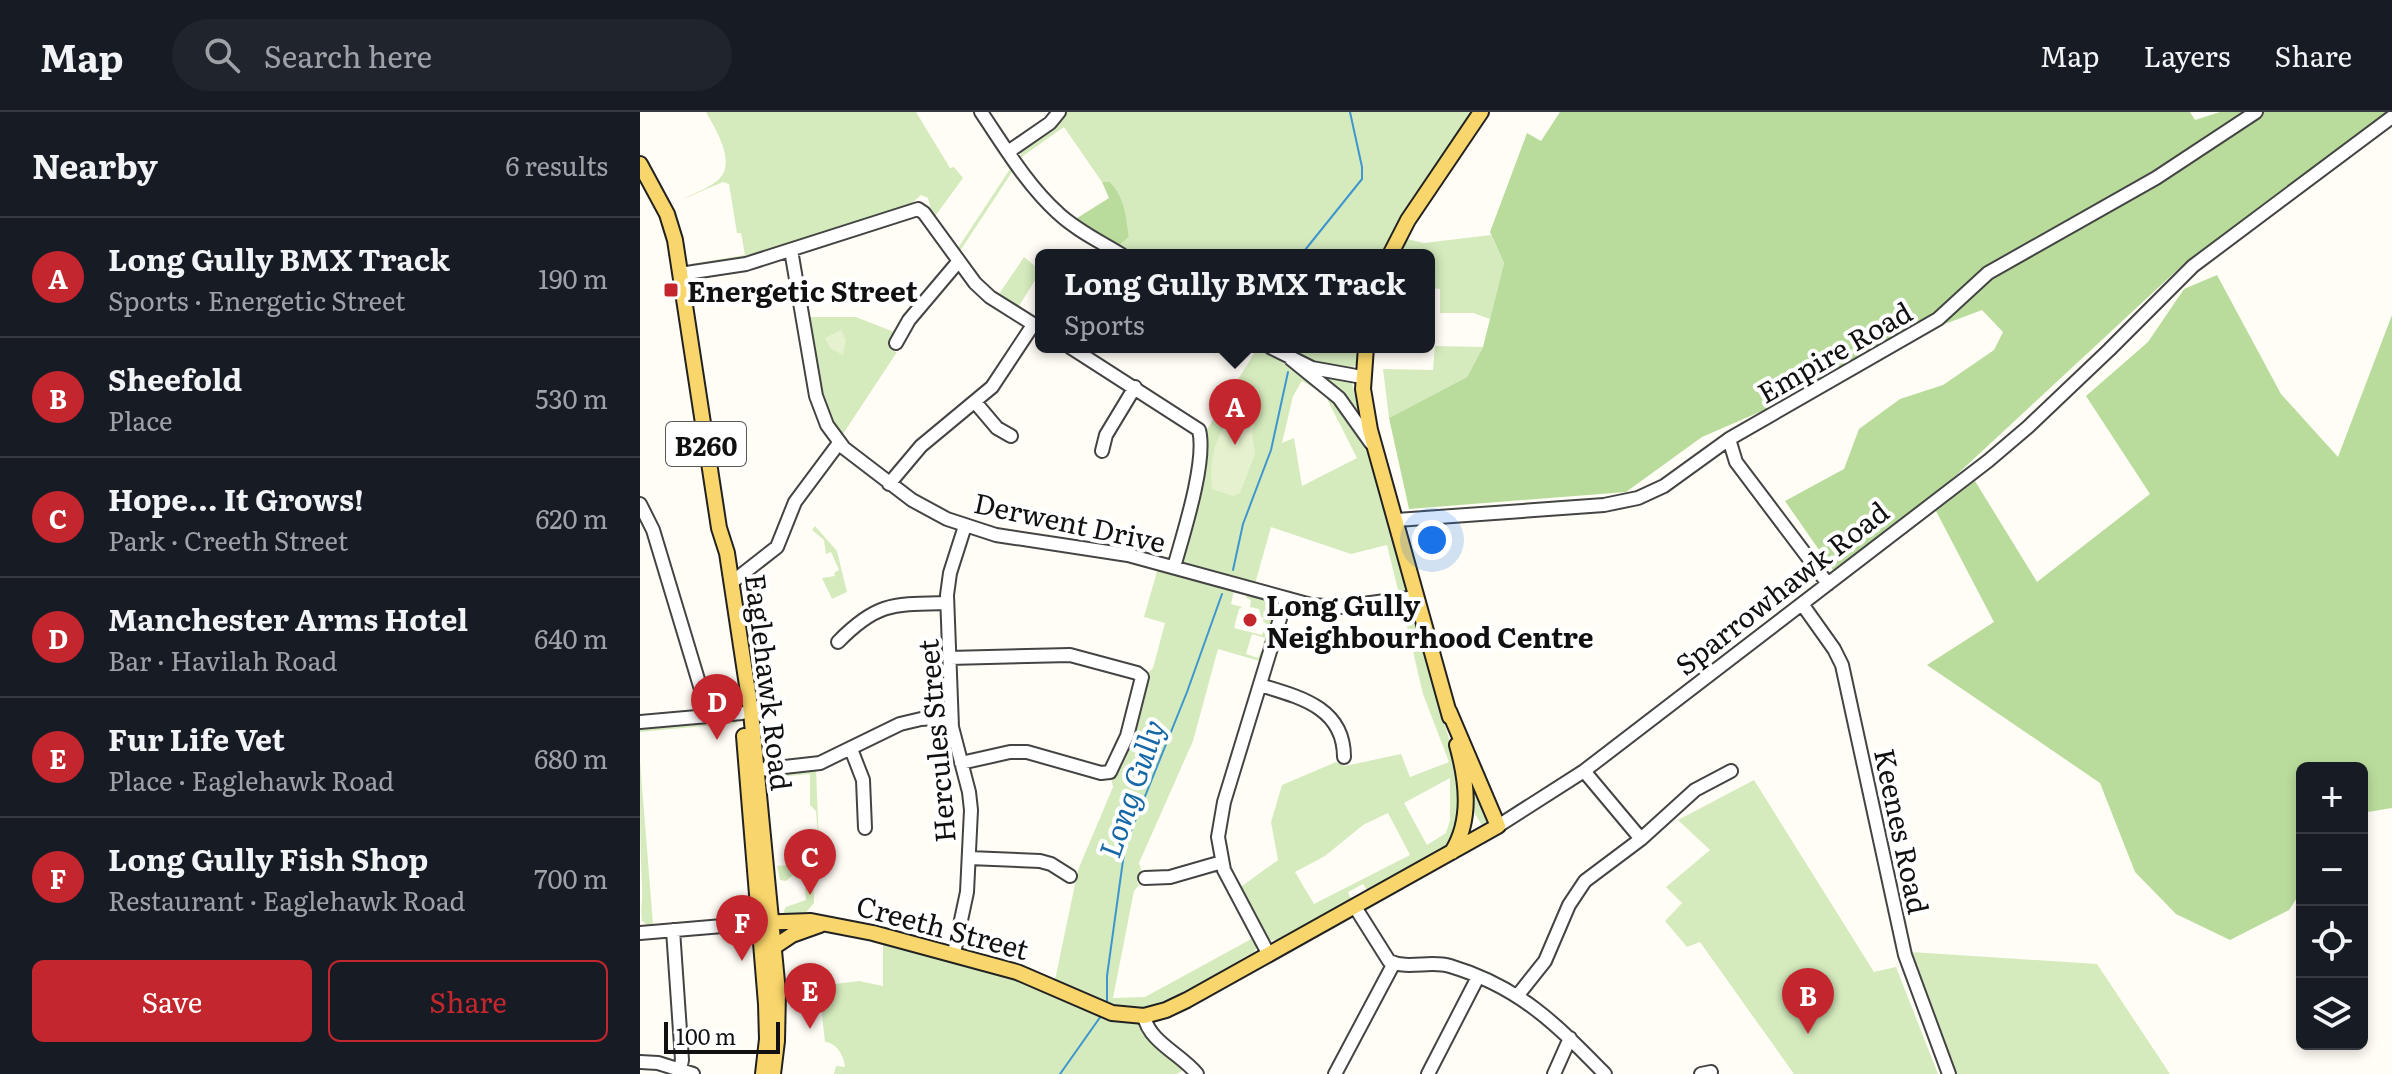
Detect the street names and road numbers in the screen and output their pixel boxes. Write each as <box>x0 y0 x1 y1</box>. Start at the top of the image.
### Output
street label: Empire Road <box>1749 290 1919 412</box>
road number: B260 <box>666 422 746 466</box>
street label: Derwent Drive <box>970 480 1170 562</box>
street label: Sparrowhawk Road <box>1665 490 1897 684</box>
street label: Eaglehawk Road <box>736 571 804 793</box>
street label: Hercules Street <box>905 637 965 844</box>
street label: Keenes Road <box>1865 744 1941 918</box>
street label: Creeth Street <box>852 883 1034 969</box>

